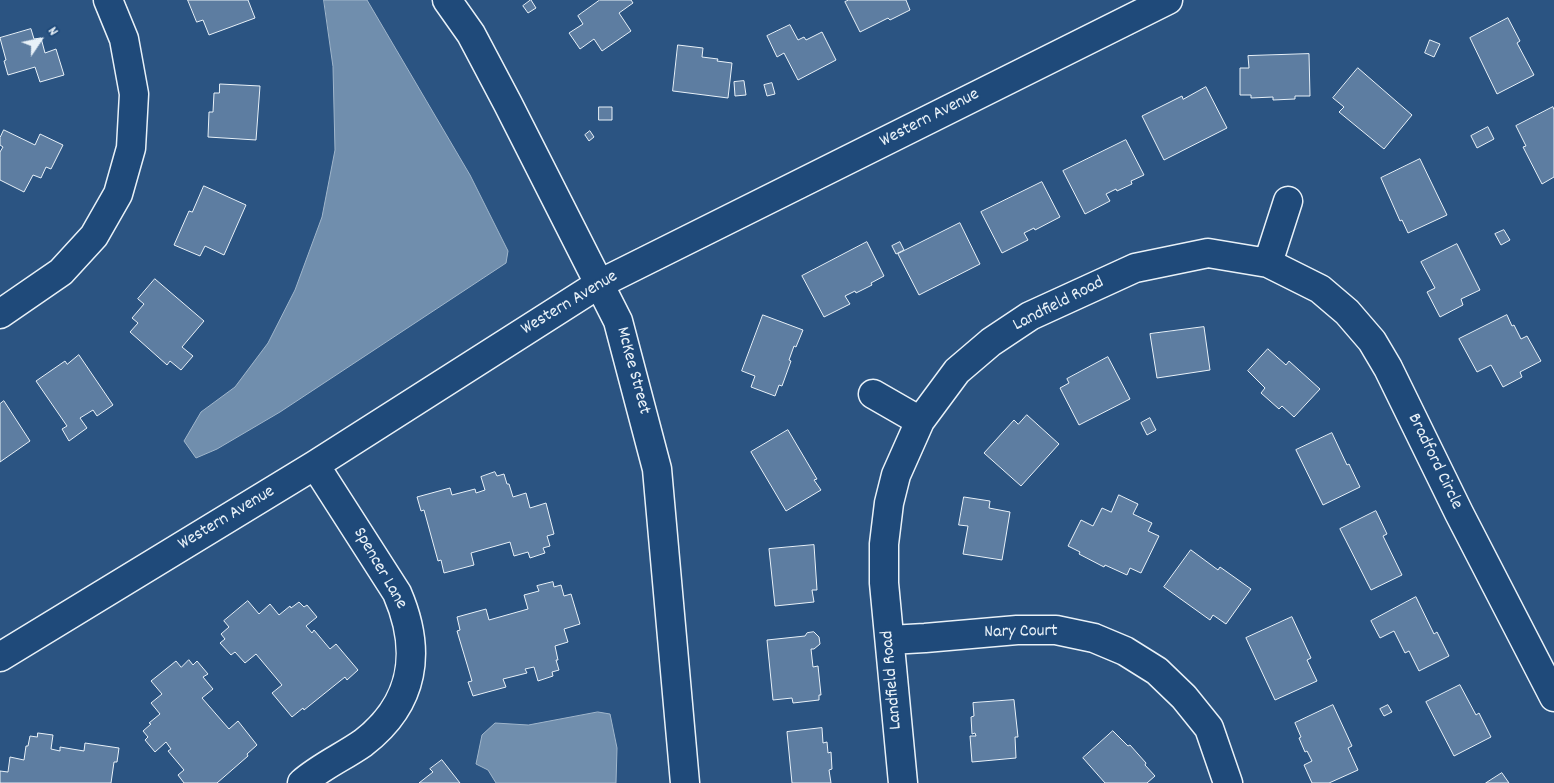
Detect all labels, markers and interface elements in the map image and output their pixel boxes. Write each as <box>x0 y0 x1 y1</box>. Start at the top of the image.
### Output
north arrow <box>15 15 65 65</box>
text: N <box>42 23 63 40</box>
street label: Western Avenue <box>877 85 983 153</box>
street label: Western Avenue <box>518 267 622 341</box>
street label: Landfield Road <box>1010 273 1108 337</box>
street label: McKee Street <box>610 325 654 417</box>
street label: Bradford Circle <box>1402 411 1466 513</box>
street label: Western Avenue <box>175 482 279 556</box>
street label: Spencer Lane <box>347 524 411 614</box>
street label: Nary Court <box>984 622 1058 644</box>
street label: Landfield Road <box>878 630 908 730</box>

